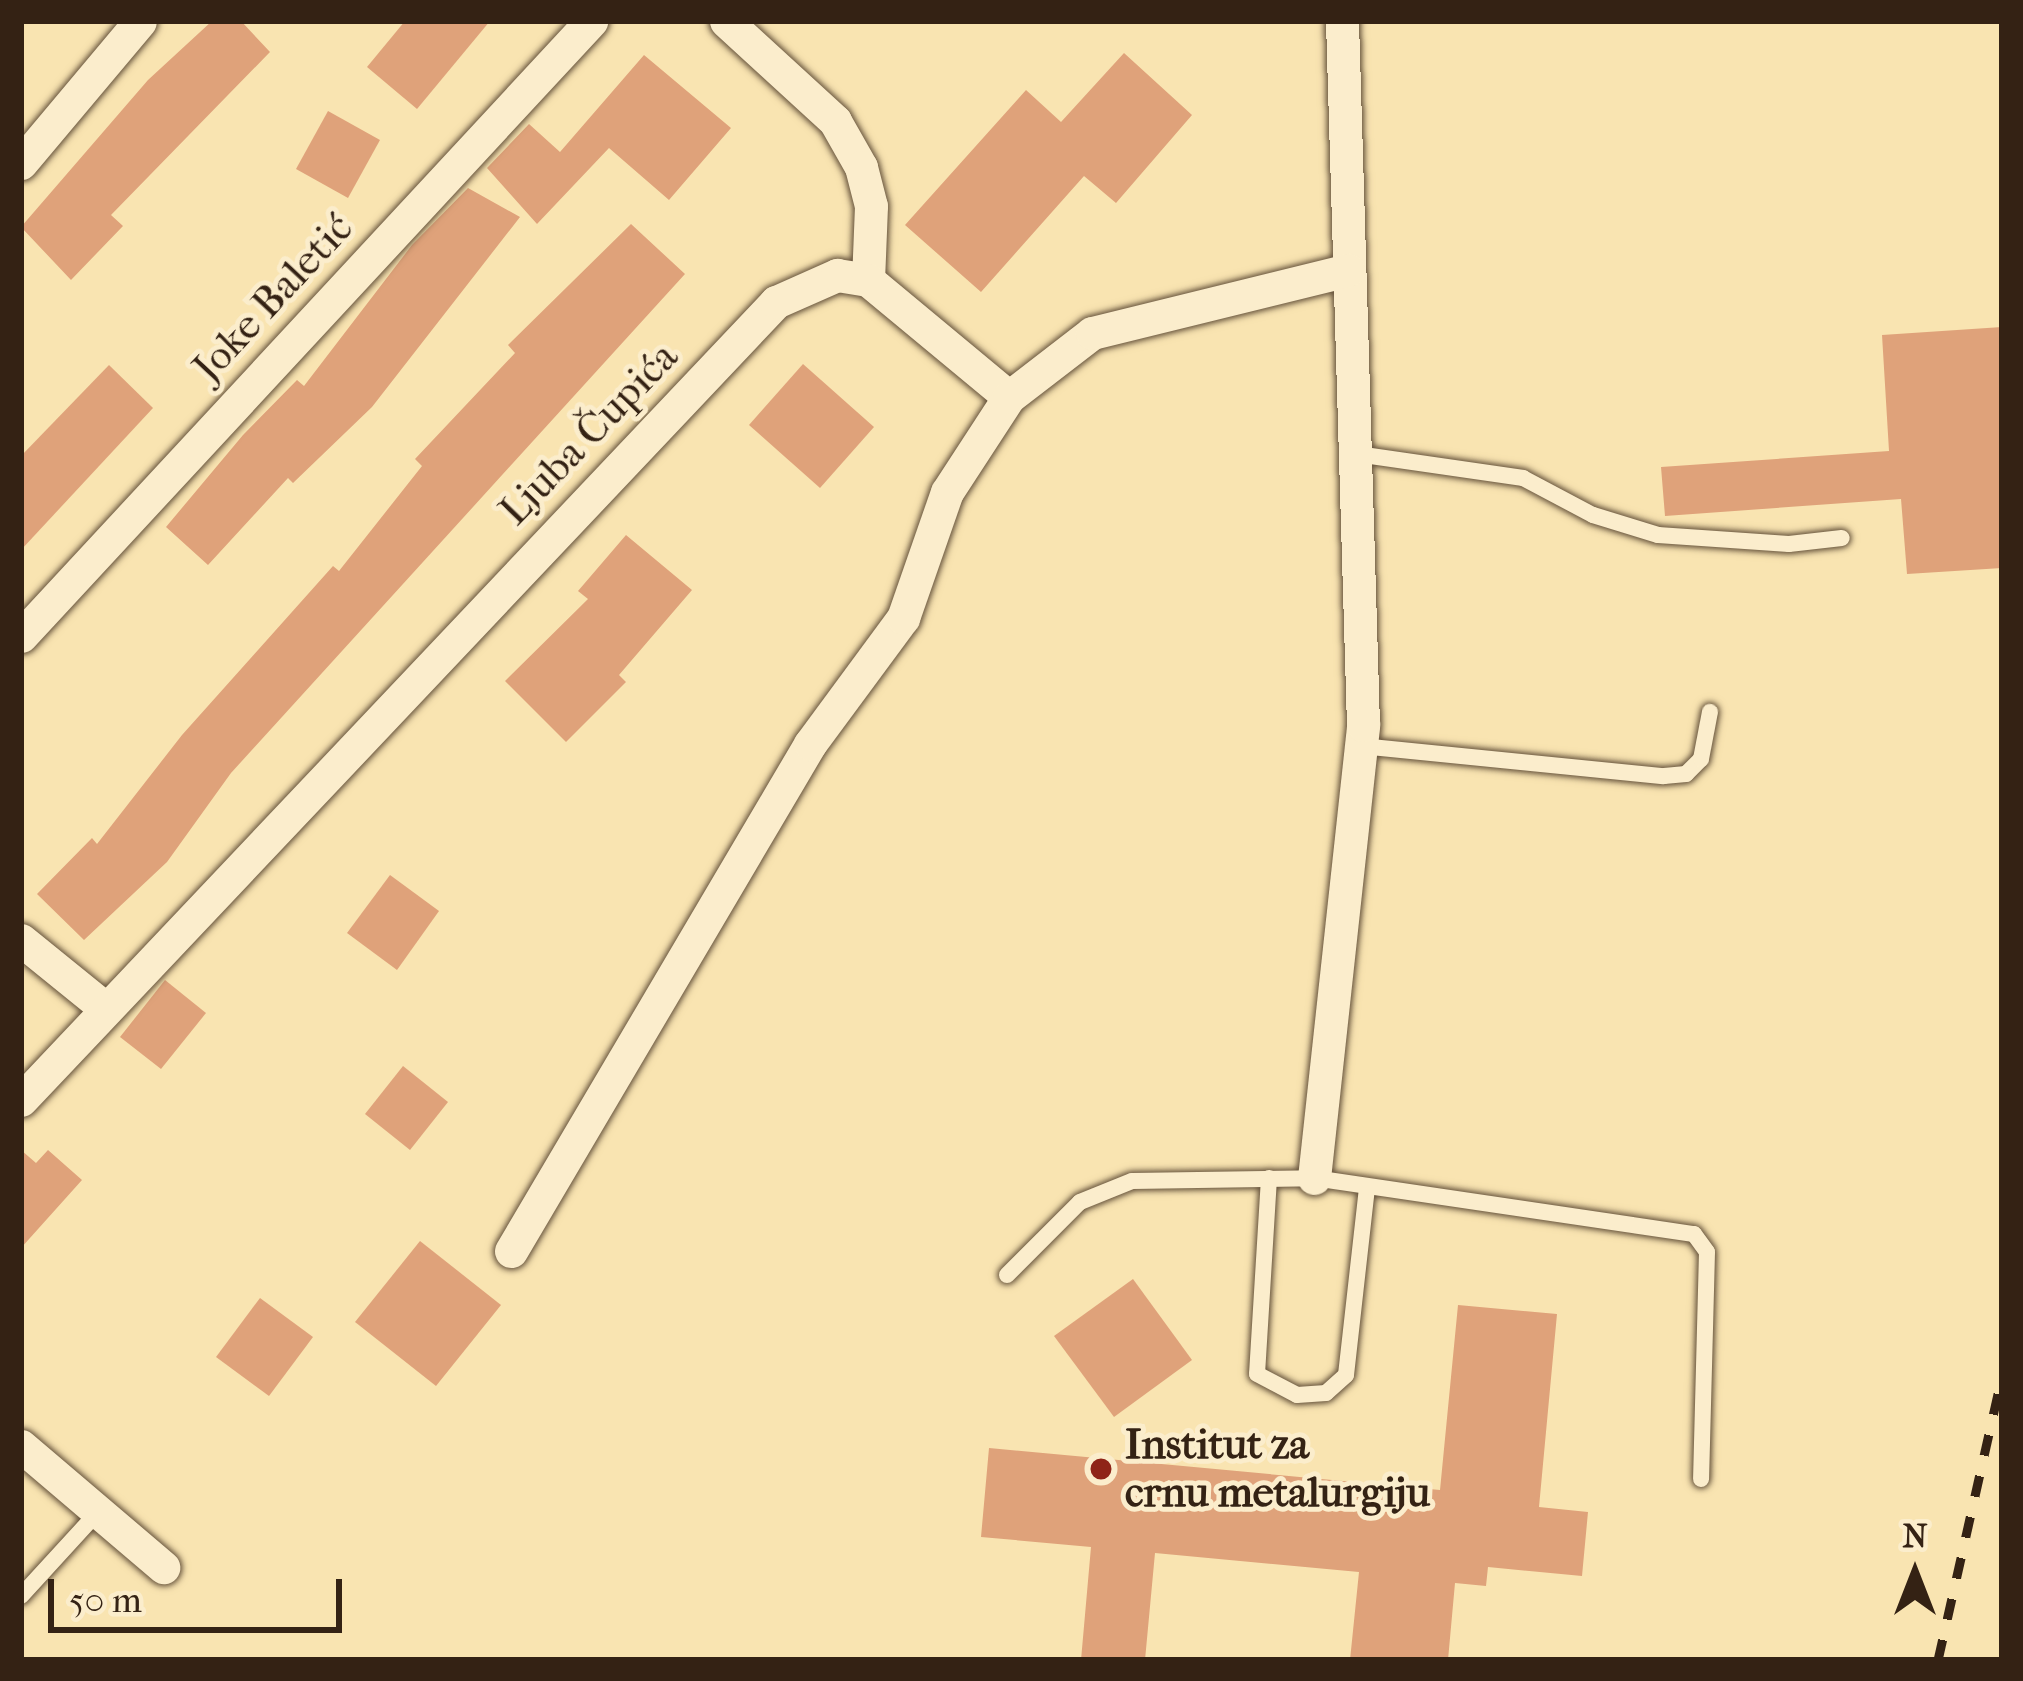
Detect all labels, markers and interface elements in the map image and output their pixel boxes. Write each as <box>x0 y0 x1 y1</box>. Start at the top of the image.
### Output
street label: Joke Baletić <box>183 204 363 392</box>
street label: Ljuba Čupića <box>489 332 689 536</box>
place label: Institut za crnu metalurgiju <box>1125 1420 1430 1518</box>
marker: Institut za crnu metalurgiju <box>1088 1456 1114 1482</box>
north arrow <box>1855 1513 1975 1633</box>
text: N <box>1902 1517 1928 1556</box>
scale bar <box>54 1555 348 1629</box>
text: 50 m <box>69 1579 142 1621</box>

